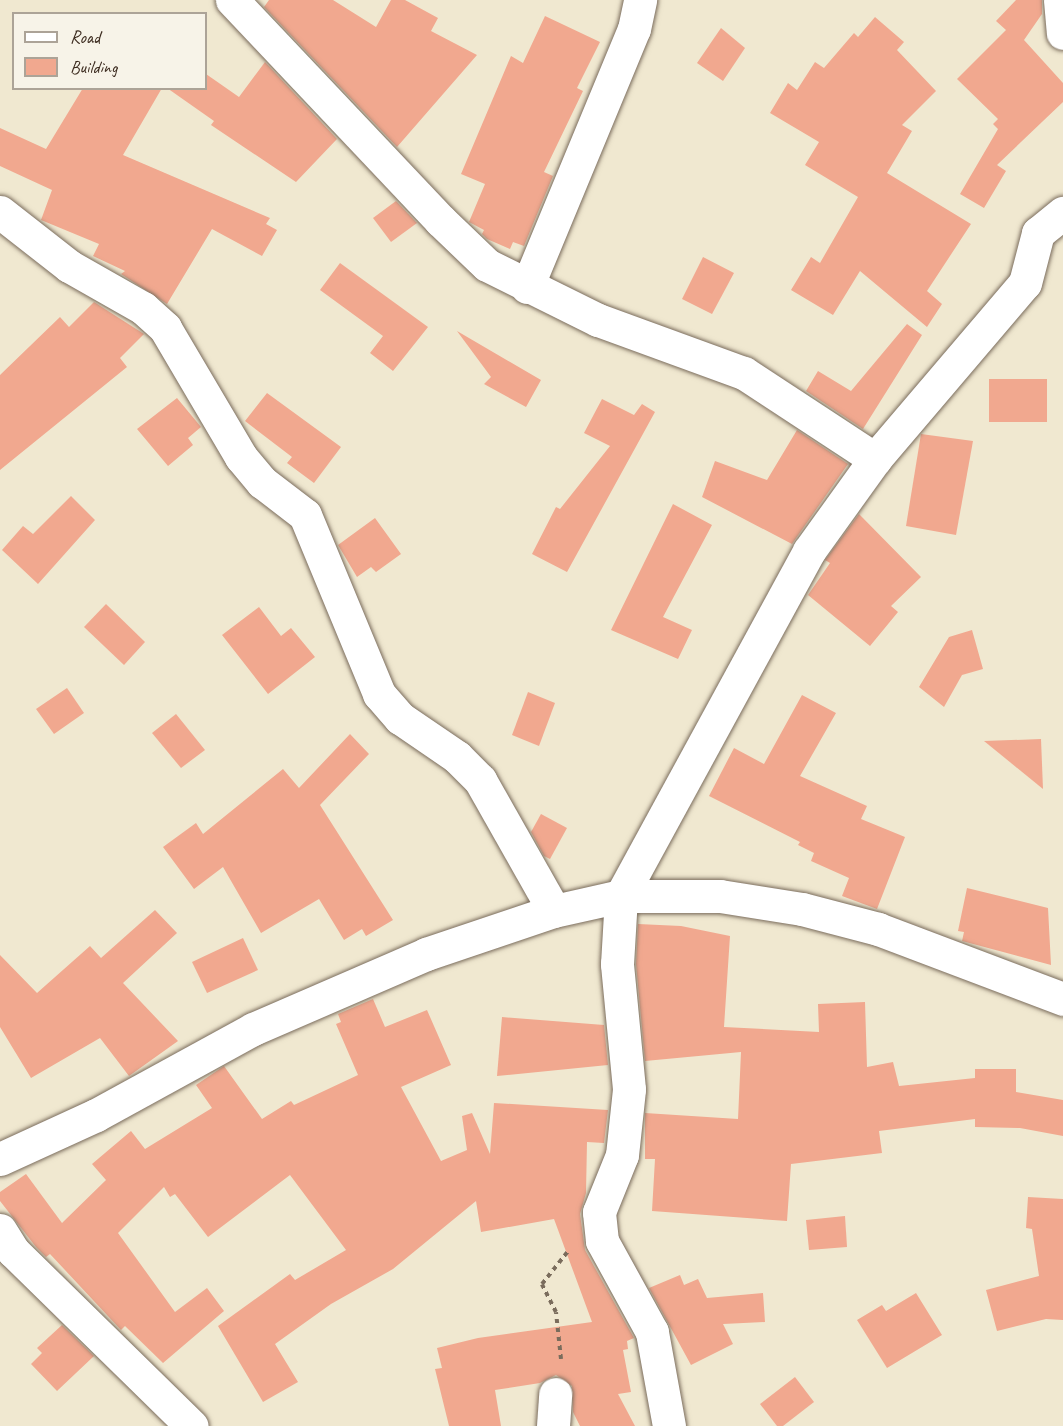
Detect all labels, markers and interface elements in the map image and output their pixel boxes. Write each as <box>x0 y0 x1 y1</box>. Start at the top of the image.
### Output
legend <box>12 12 207 90</box>
text: Road <box>70 26 100 48</box>
text: Building <box>70 56 117 78</box>

